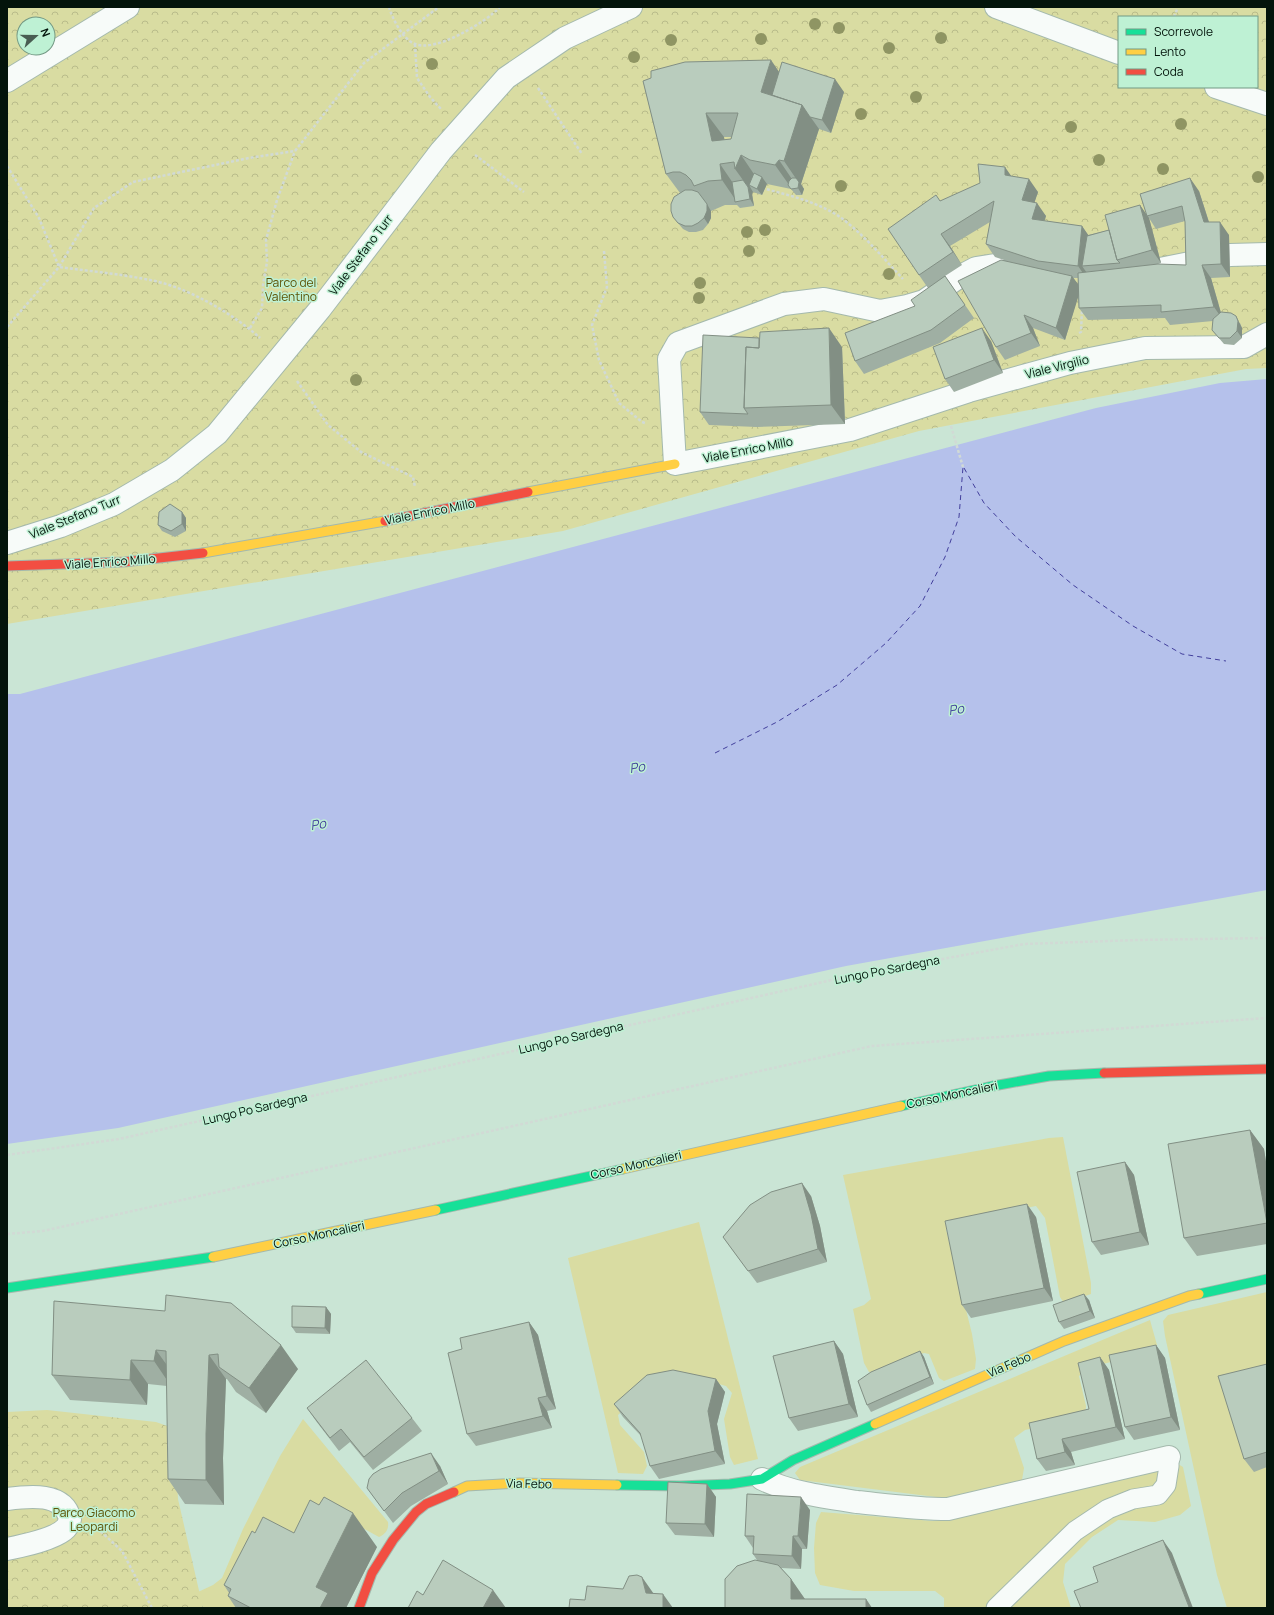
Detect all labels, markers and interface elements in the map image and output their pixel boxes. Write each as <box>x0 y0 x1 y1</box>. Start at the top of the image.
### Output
north arrow <box>16 16 56 56</box>
legend <box>1118 16 1258 88</box>
text: Scorrevole <box>1154 23 1213 40</box>
text: N <box>37 26 54 39</box>
text: Lento <box>1154 43 1186 60</box>
text: Coda <box>1154 63 1183 80</box>
street label: Viale Stefano Turr <box>325 210 397 299</box>
park label: Parco del Valentino <box>265 274 317 305</box>
street label: Viale Virgilio <box>1023 350 1091 383</box>
street label: Viale Enrico Millo <box>701 432 794 467</box>
street label: Viale Stefano Turr <box>27 490 124 543</box>
street label: Viale Enrico Millo <box>383 494 476 529</box>
street label: Viale Enrico Millo <box>64 550 156 573</box>
water label: Po <box>947 699 966 719</box>
water label: Po <box>628 757 647 777</box>
water label: Po <box>309 814 328 834</box>
street label: Lungo Po Sardegna <box>833 951 941 988</box>
street label: Lungo Po Sardegna <box>517 1017 625 1058</box>
street label: Corso Moncalieri <box>905 1077 999 1112</box>
street label: Lungo Po Sardegna <box>201 1088 309 1129</box>
street label: Corso Moncalieri <box>589 1146 683 1183</box>
street label: Corso Moncalieri <box>272 1217 366 1252</box>
street label: Via Febo <box>984 1348 1033 1381</box>
street label: Via Febo <box>506 1475 552 1492</box>
park label: Parco Giacomo Leopardi <box>53 1504 135 1535</box>

